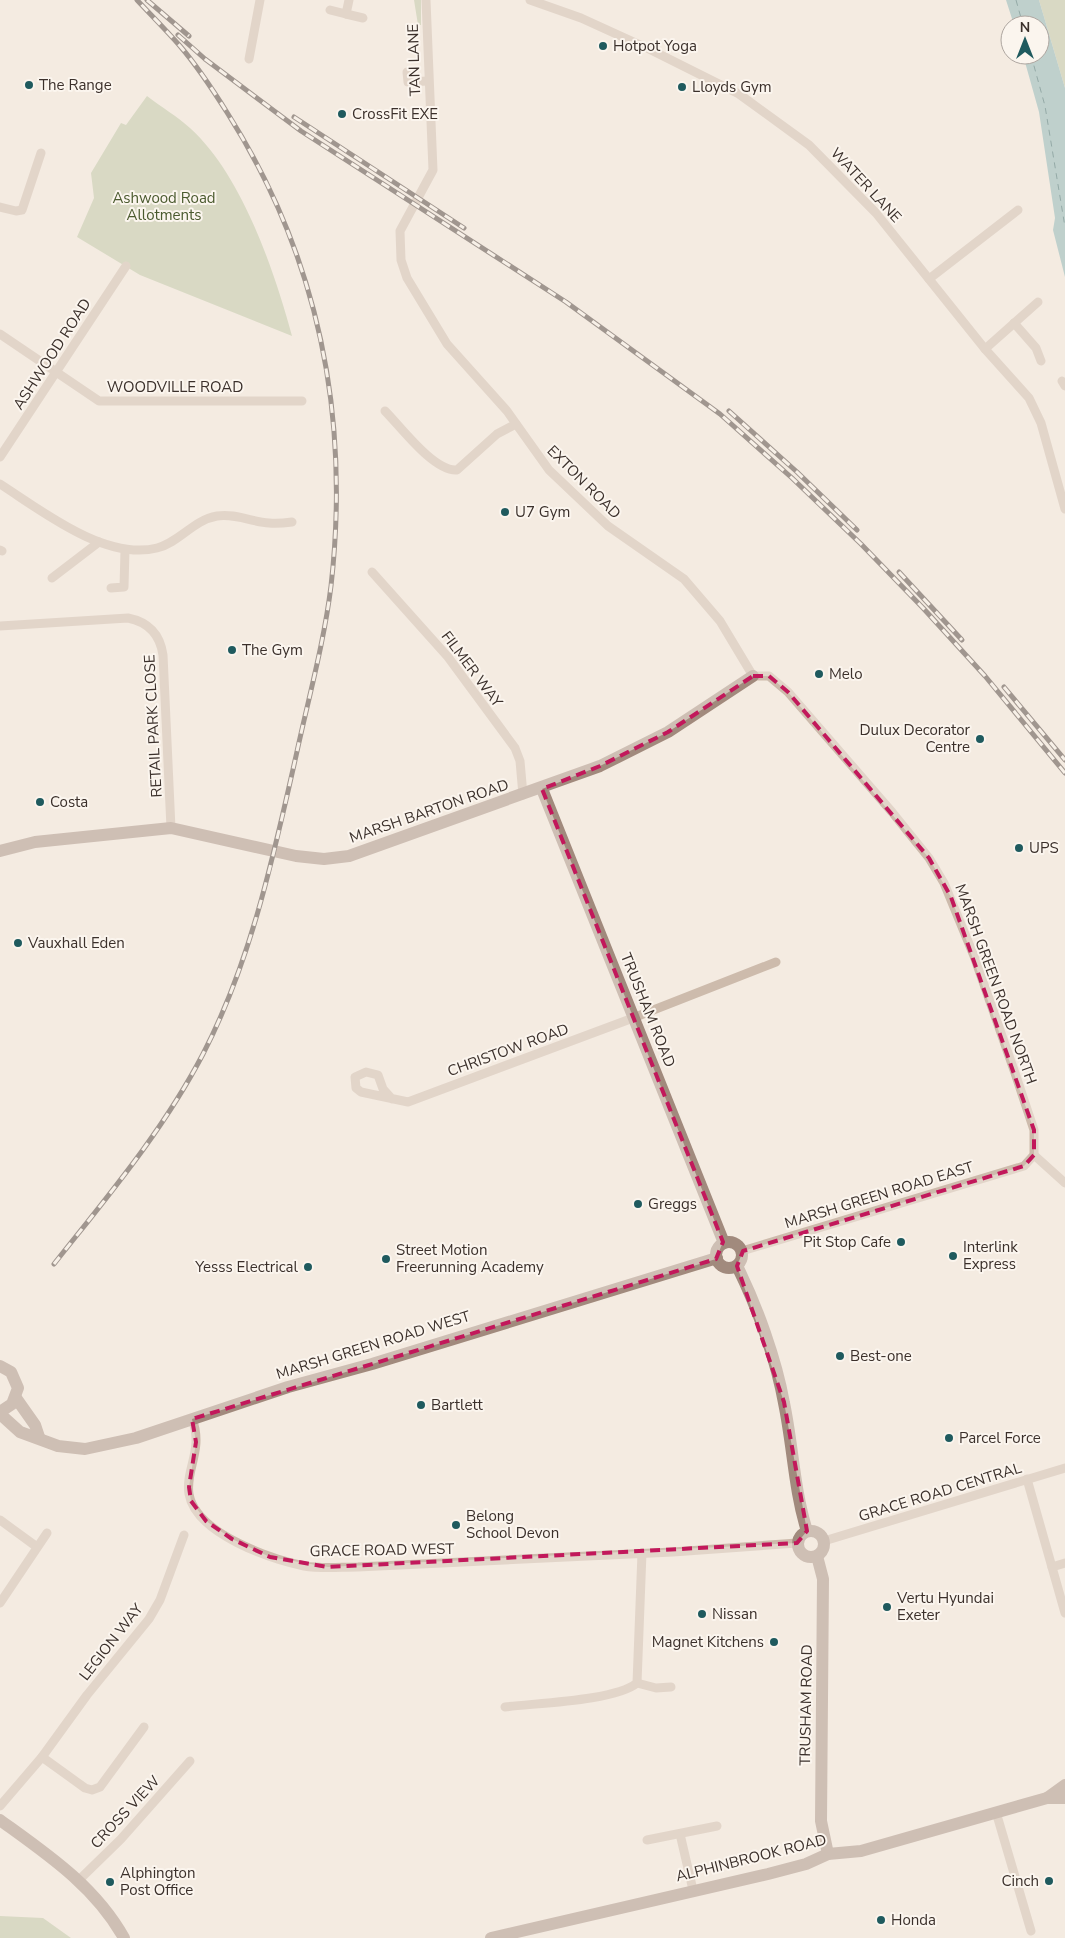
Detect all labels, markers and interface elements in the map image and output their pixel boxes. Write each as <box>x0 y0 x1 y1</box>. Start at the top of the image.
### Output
north arrow <box>1000 15 1050 65</box>
text: N <box>1020 18 1030 37</box>
street label: TAN LANE <box>403 23 425 97</box>
place label: Hotpot Yoga <box>613 36 697 56</box>
marker: Hotpot Yoga <box>597 40 609 52</box>
place label: The Range <box>39 75 112 95</box>
place label: Lloyds Gym <box>692 77 772 97</box>
marker: The Range <box>23 79 35 91</box>
marker: Lloyds Gym <box>676 81 688 93</box>
place label: CrossFit EXE <box>352 104 438 124</box>
marker: CrossFit EXE <box>336 108 348 120</box>
street label: WATER LANE <box>826 143 906 227</box>
park label: Ashwood Road Allotments <box>112 188 216 225</box>
street label: ASHWOOD ROAD <box>8 294 96 414</box>
street label: WOODVILLE ROAD <box>107 377 243 397</box>
street label: EXTON ROAD <box>543 441 625 523</box>
place label: U7 Gym <box>515 502 570 522</box>
marker: U7 Gym <box>499 506 511 518</box>
street label: FILMER WAY <box>437 627 508 712</box>
place label: The Gym <box>242 640 303 660</box>
marker: The Gym <box>226 644 238 656</box>
street label: RETAIL PARK CLOSE <box>139 654 167 798</box>
place label: Melo <box>829 664 863 684</box>
marker: Melo <box>813 668 825 680</box>
place label: Dulux Decorator Centre <box>859 720 971 757</box>
marker: Dulux Decorator Centre <box>974 733 986 745</box>
street label: MARSH BARTON ROAD <box>347 774 511 848</box>
place label: Costa <box>50 792 88 812</box>
marker: Costa <box>34 796 46 808</box>
place label: UPS <box>1029 838 1059 858</box>
marker: UPS <box>1013 842 1025 854</box>
street label: MARSH GREEN ROAD NORTH <box>950 881 1042 1087</box>
place label: Vauxhall Eden <box>27 933 125 953</box>
marker: Vauxhall Eden <box>12 937 24 949</box>
street label: TRUSHAM ROAD <box>616 950 680 1070</box>
street label: CHRISTOW ROAD <box>445 1019 571 1081</box>
street label: MARSH GREEN ROAD EAST <box>782 1157 976 1233</box>
place label: Greggs <box>648 1194 697 1214</box>
marker: Greggs <box>632 1198 644 1210</box>
place label: Pit Stop Cafe <box>803 1232 891 1252</box>
marker: Pit Stop Cafe <box>895 1236 907 1248</box>
place label: Interlink Express <box>963 1237 1018 1274</box>
place label: Street Motion Freerunning Academy <box>396 1240 544 1277</box>
marker: Interlink Express <box>947 1250 959 1262</box>
marker: Street Motion Freerunning Academy <box>380 1253 392 1265</box>
place label: Yesss Electrical <box>194 1257 299 1277</box>
marker: Yesss Electrical <box>302 1261 314 1273</box>
street label: MARSH GREEN ROAD WEST <box>273 1306 473 1384</box>
place label: Best-one <box>850 1346 912 1366</box>
marker: Best-one <box>834 1350 846 1362</box>
place label: Bartlett <box>431 1395 483 1415</box>
marker: Bartlett <box>415 1399 427 1411</box>
place label: Parcel Force <box>959 1428 1041 1448</box>
marker: Parcel Force <box>943 1432 955 1444</box>
street label: GRACE ROAD CENTRAL <box>856 1458 1024 1526</box>
place label: Belong School Devon <box>466 1506 559 1543</box>
marker: Belong School Devon <box>450 1519 462 1531</box>
street label: GRACE ROAD WEST <box>310 1539 454 1561</box>
place label: Vertu Hyundai Exeter <box>896 1588 994 1625</box>
street label: LEGION WAY <box>75 1599 148 1685</box>
marker: Vertu Hyundai Exeter <box>881 1601 893 1613</box>
place label: Nissan <box>712 1604 757 1624</box>
marker: Nissan <box>696 1608 708 1620</box>
place label: Magnet Kitchens <box>652 1632 764 1652</box>
marker: Magnet Kitchens <box>768 1636 780 1648</box>
street label: TRUSHAM ROAD <box>795 1644 817 1766</box>
street label: CROSS VIEW <box>86 1771 164 1853</box>
street label: ALPHINBROOK ROAD <box>674 1830 828 1886</box>
place label: Alphington Post Office <box>120 1863 195 1900</box>
place label: Cinch <box>1001 1871 1039 1891</box>
marker: Cinch <box>1043 1875 1055 1887</box>
marker: Alphington Post Office <box>104 1876 116 1888</box>
place label: Honda <box>891 1910 936 1930</box>
marker: Honda <box>875 1914 887 1926</box>

